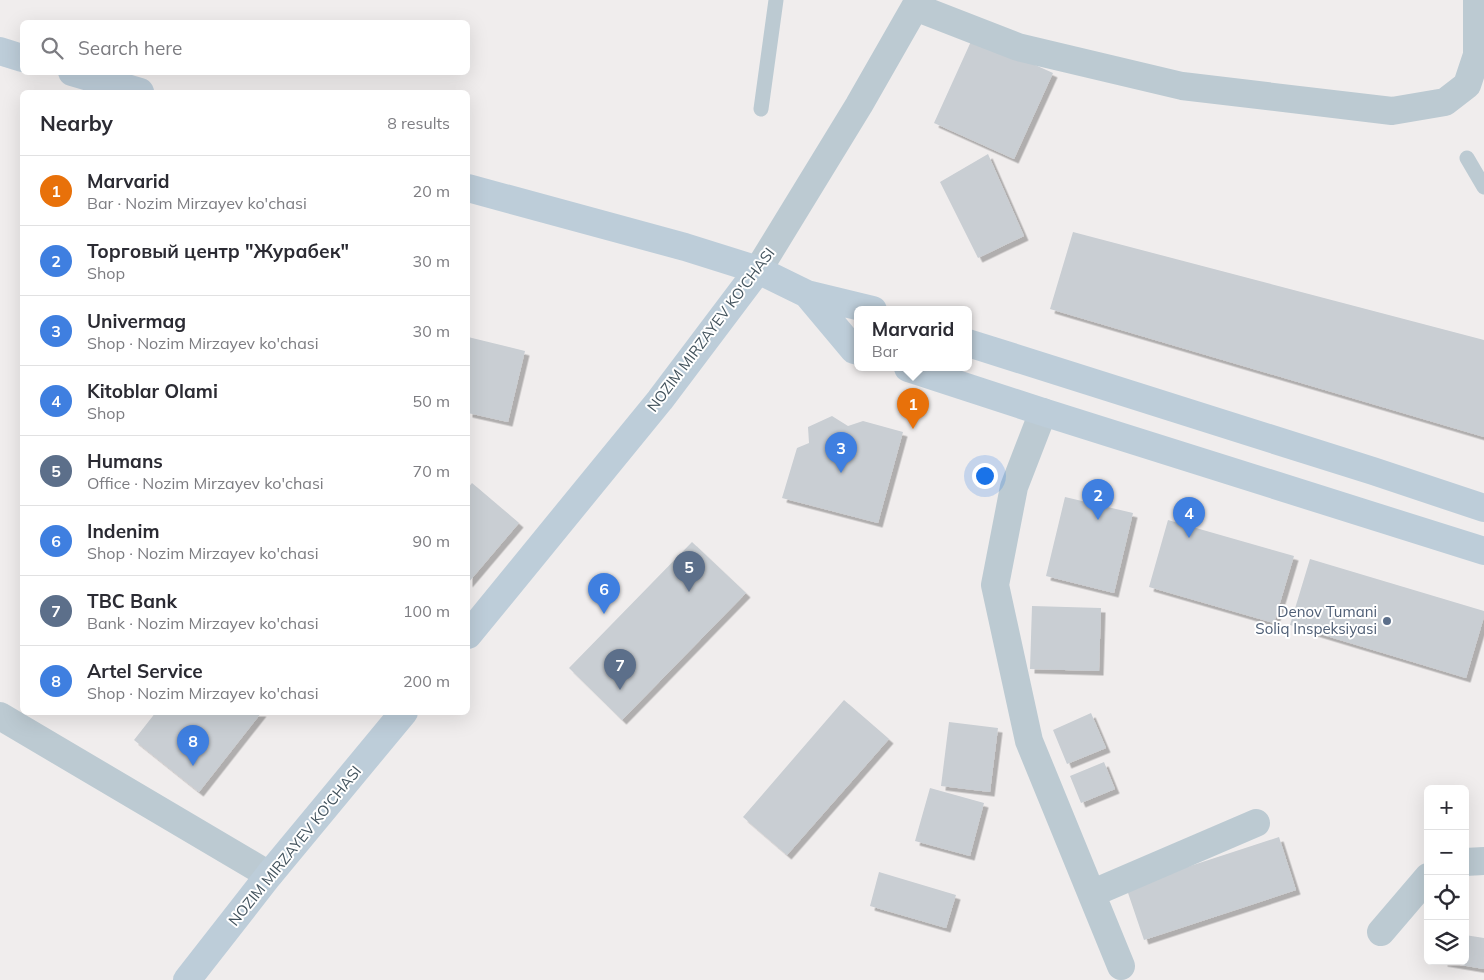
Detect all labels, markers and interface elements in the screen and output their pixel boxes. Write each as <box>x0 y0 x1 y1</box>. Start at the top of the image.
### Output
search box <box>20 20 470 75</box>
icon: search <box>38 34 66 62</box>
text: Search here <box>78 36 182 60</box>
text: Nearby <box>40 110 113 136</box>
text: 8 results <box>387 113 450 133</box>
text: Marvarid <box>87 169 169 193</box>
text: 1 <box>51 181 61 201</box>
text: 20 m <box>413 181 450 201</box>
text: Bar · Nozim Mirzayev ko'chasi <box>87 193 307 213</box>
text: Торговый центр "Журабек" <box>87 239 349 263</box>
street label: NOZIM MIRZAYEV KO'CHASI <box>643 244 779 415</box>
text: 2 <box>51 251 61 271</box>
text: 30 m <box>413 251 450 271</box>
text: Shop <box>87 263 125 283</box>
popup <box>854 306 972 371</box>
text: Univermag <box>87 309 186 333</box>
text: Marvarid <box>872 317 954 341</box>
text: 3 <box>51 321 61 341</box>
text: 30 m <box>413 321 450 341</box>
text: Shop · Nozim Mirzayev ko'chasi <box>87 333 319 353</box>
text: Bar <box>872 341 898 361</box>
text: Kitoblar Olami <box>87 379 218 403</box>
pin: 1 <box>897 388 929 429</box>
text: 4 <box>51 391 61 411</box>
text: 50 m <box>413 391 450 411</box>
text: Shop <box>87 403 125 423</box>
pin: 3 <box>825 432 857 473</box>
text: Humans <box>87 449 163 473</box>
text: 5 <box>51 461 61 481</box>
text: 70 m <box>413 461 450 481</box>
your location <box>972 463 998 489</box>
text: Office · Nozim Mirzayev ko'chasi <box>87 473 324 493</box>
pin: 2 <box>1082 479 1114 520</box>
pin: 4 <box>1173 497 1205 538</box>
text: Indenim <box>87 519 160 543</box>
text: 6 <box>51 531 61 551</box>
text: 90 m <box>413 531 450 551</box>
text: Shop · Nozim Mirzayev ko'chasi <box>87 543 319 563</box>
pin: 5 <box>673 551 705 592</box>
pin: 6 <box>588 573 620 614</box>
text: TBC Bank <box>87 589 177 613</box>
text: 7 <box>51 601 61 621</box>
text: 100 m <box>403 601 450 621</box>
place label: Denov Tumani Soliq Inspeksiyasi <box>1255 602 1377 638</box>
text: Bank · Nozim Mirzayev ko'chasi <box>87 613 319 633</box>
marker: Denov Tumani Soliq Inspeksiyasi <box>1381 615 1393 627</box>
pin: 7 <box>604 649 636 690</box>
text: Artel Service <box>87 659 203 683</box>
text: 8 <box>51 671 61 691</box>
text: 200 m <box>403 671 450 691</box>
text: Shop · Nozim Mirzayev ko'chasi <box>87 683 319 703</box>
pin: 8 <box>177 725 209 766</box>
street label: NOZIM MIRZAYEV KO'CHASI <box>224 762 365 930</box>
map controls <box>1424 785 1469 965</box>
button: + <box>1424 785 1469 830</box>
button: − <box>1424 830 1469 875</box>
button: locate <box>1424 875 1469 920</box>
button: layers <box>1424 920 1469 965</box>

